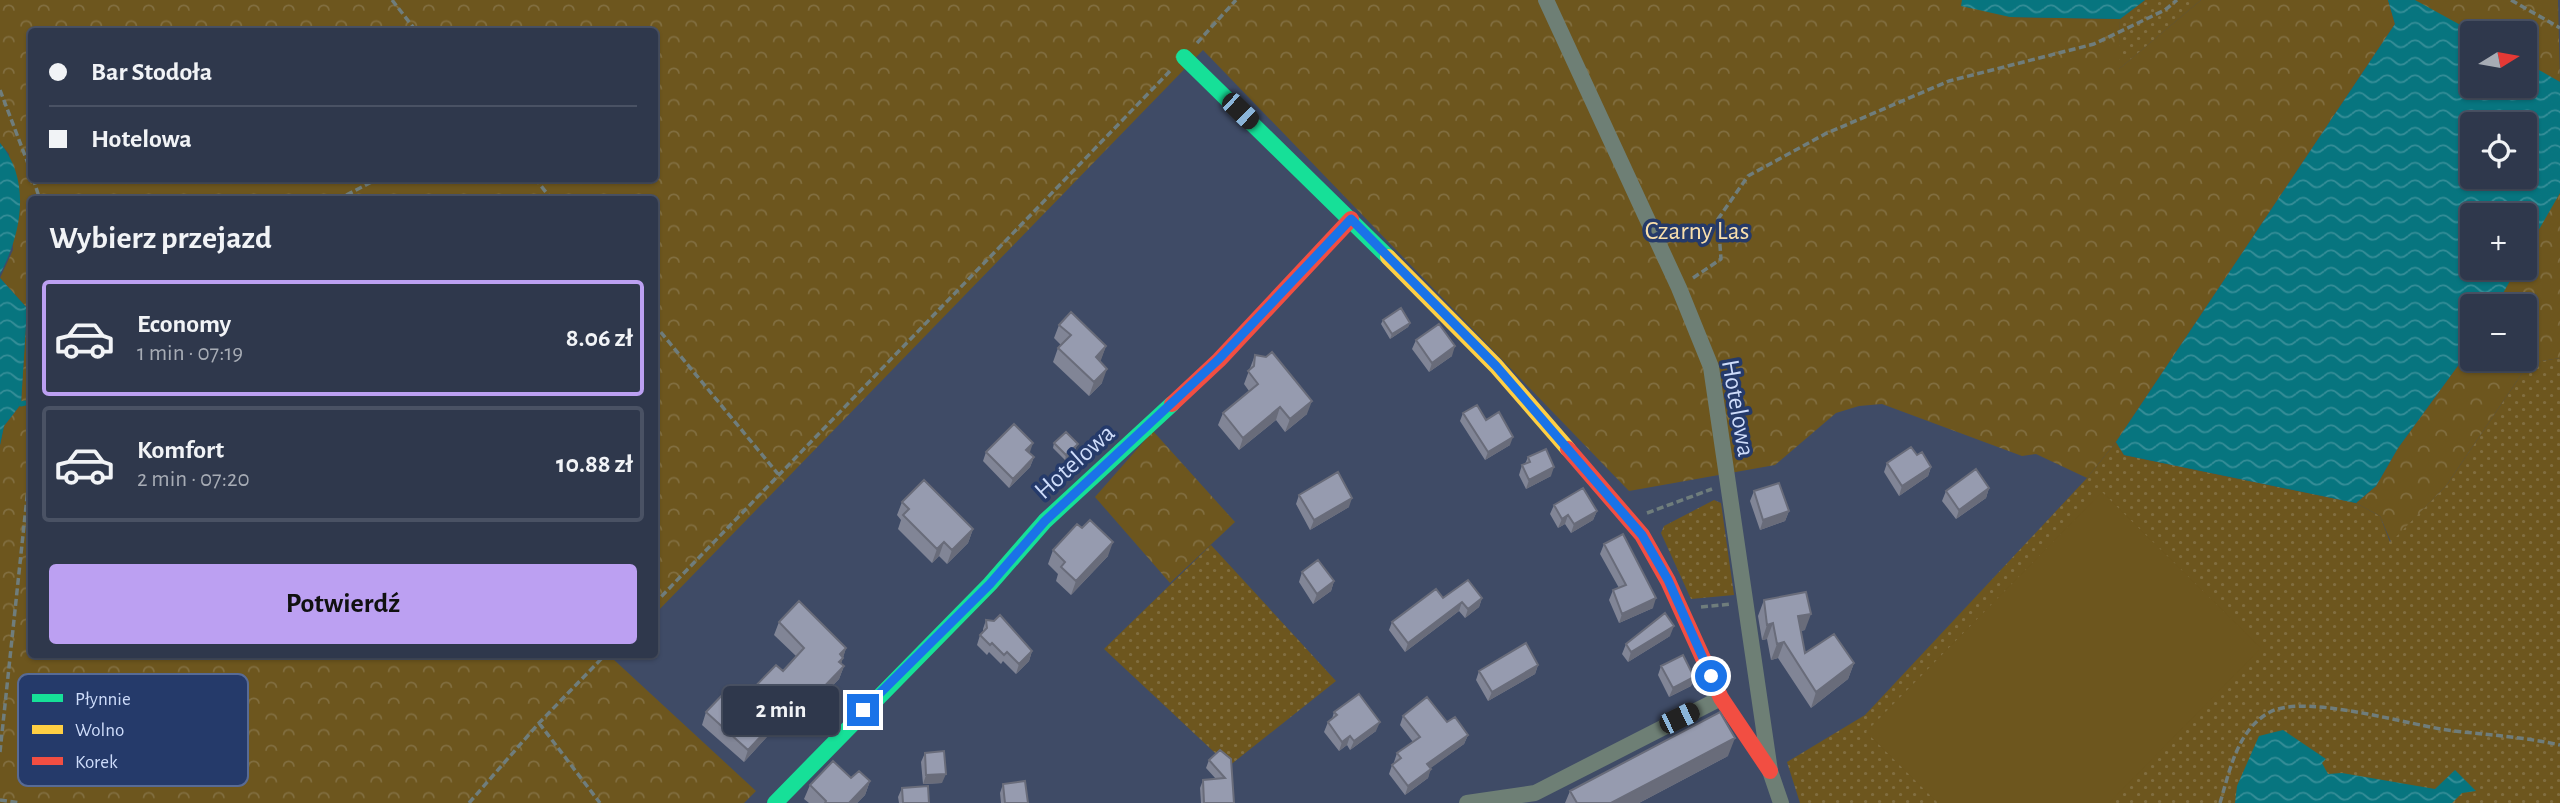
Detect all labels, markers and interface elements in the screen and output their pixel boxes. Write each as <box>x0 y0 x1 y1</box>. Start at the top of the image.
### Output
north arrow <box>2460 21 2538 98</box>
map controls <box>2460 21 2537 371</box>
text: Bar Stodoła <box>91 59 212 85</box>
car <box>1218 89 1263 133</box>
button: locate <box>2460 112 2537 189</box>
text: Hotelowa <box>91 126 192 152</box>
button: + <box>2460 203 2537 280</box>
park label: Czarny Las <box>1645 218 1749 244</box>
text: Wybierz przejazd <box>49 222 272 254</box>
button: − <box>2460 294 2537 371</box>
icon: car <box>53 307 116 370</box>
text: Economy <box>137 311 231 337</box>
text: 8.06 zł <box>566 325 633 351</box>
text: 1 min · 07:19 <box>137 342 243 365</box>
street label: Hotelowa <box>1717 358 1759 459</box>
street label: Hotelowa <box>1030 419 1120 504</box>
icon: car <box>53 433 116 496</box>
text: Komfort <box>137 437 224 463</box>
text: 10.88 zł <box>556 451 633 477</box>
text: 2 min · 07:20 <box>137 468 250 491</box>
button: Potwierdź <box>49 564 637 644</box>
route start <box>1695 660 1727 692</box>
legend <box>18 674 248 786</box>
callout: 2 min <box>723 686 838 734</box>
text: Płynnie <box>75 690 131 709</box>
route end <box>847 694 879 726</box>
text: 2 min <box>755 699 807 722</box>
car <box>1656 699 1703 737</box>
text: Wolno <box>75 721 124 740</box>
text: Korek <box>75 753 118 772</box>

